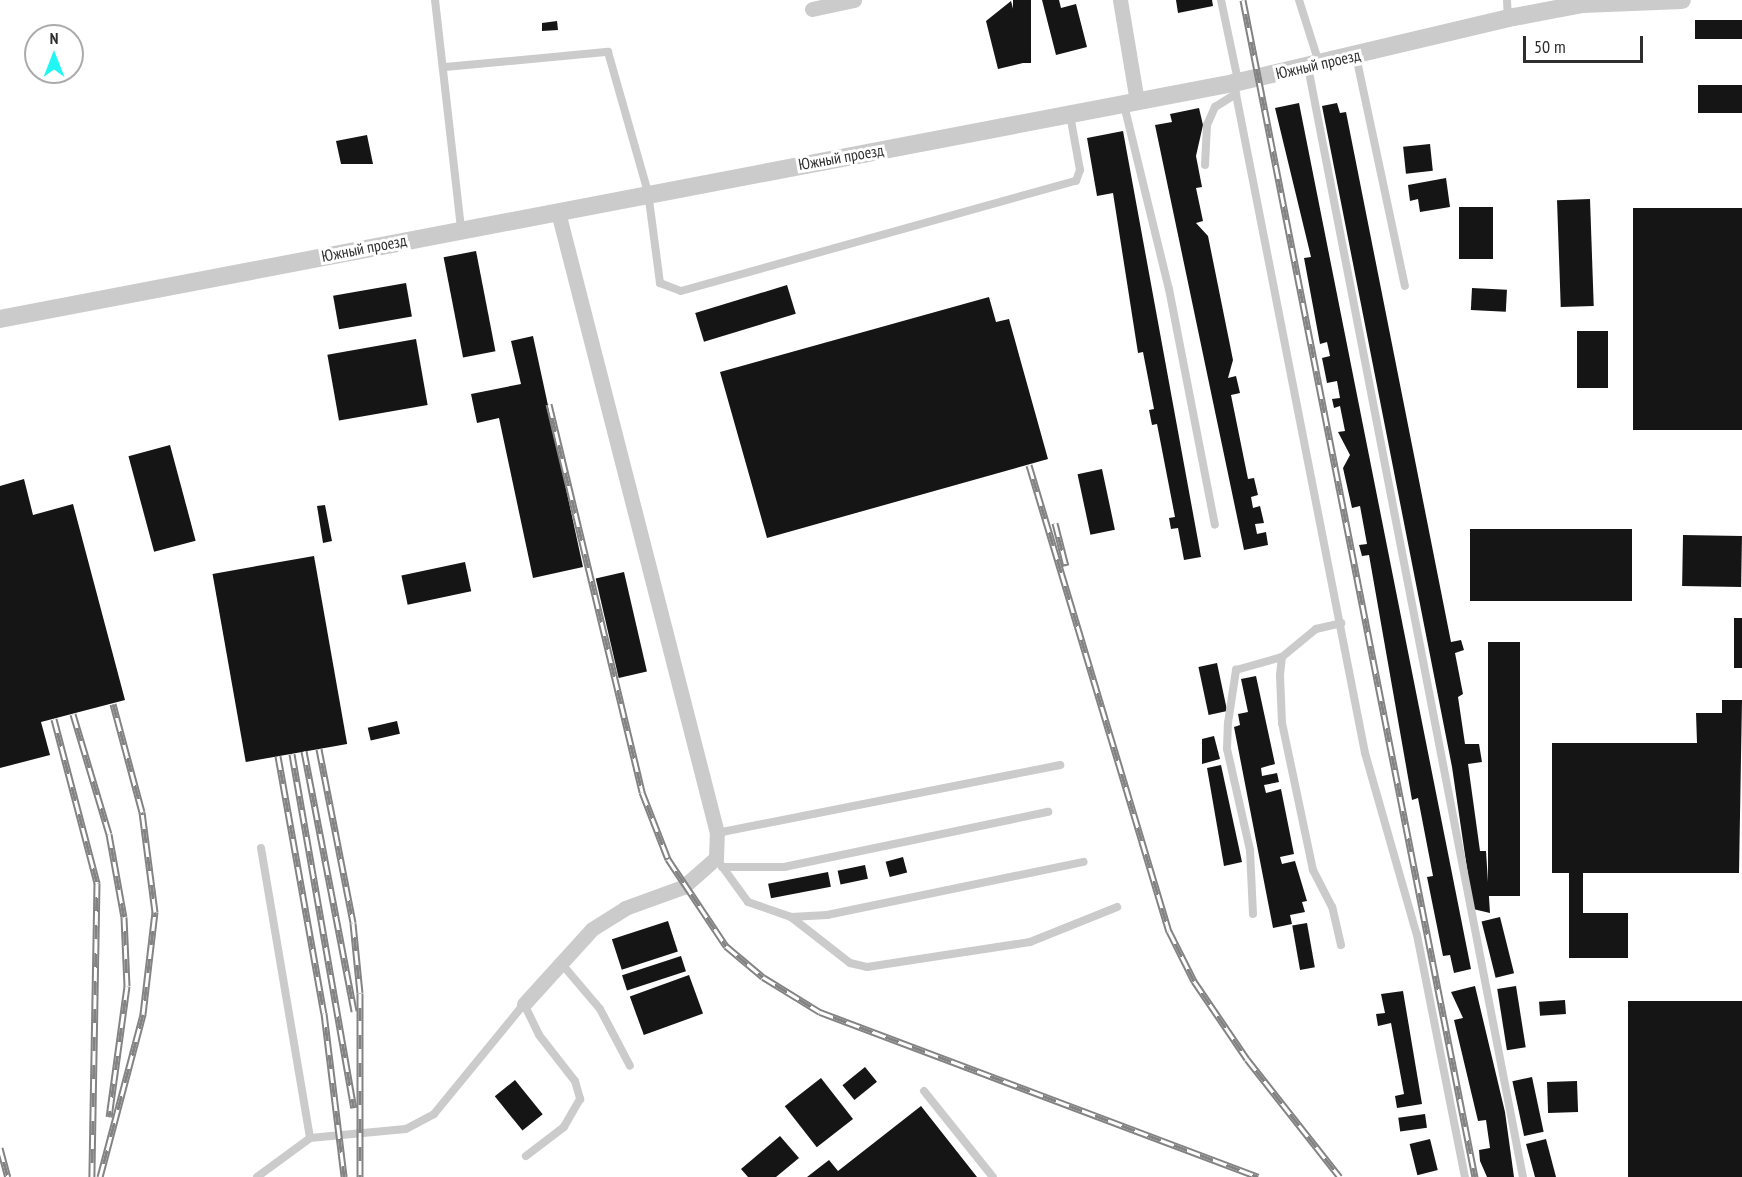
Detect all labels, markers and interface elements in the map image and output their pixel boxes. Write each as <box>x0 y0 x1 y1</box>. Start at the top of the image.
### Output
north arrow <box>24 24 84 84</box>
scale bar <box>1526 24 1646 62</box>
text: N <box>50 28 58 48</box>
text: 50 m <box>1534 35 1566 58</box>
street label: Южный проезд <box>1274 45 1362 83</box>
street label: Южный проезд <box>797 140 885 174</box>
street label: Южный проезд <box>320 230 408 266</box>

